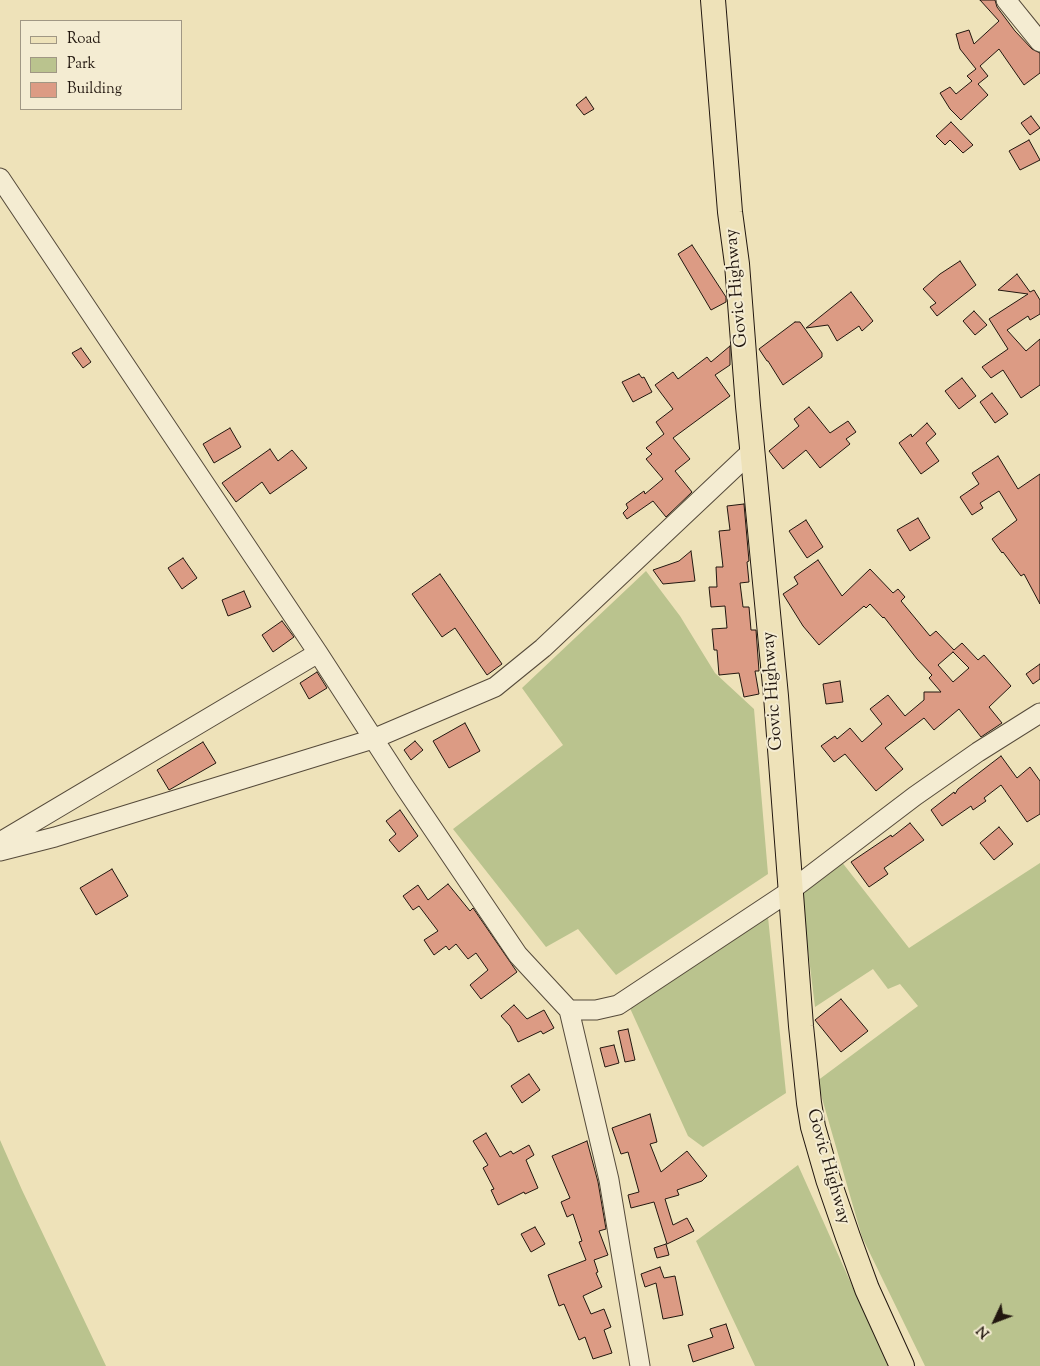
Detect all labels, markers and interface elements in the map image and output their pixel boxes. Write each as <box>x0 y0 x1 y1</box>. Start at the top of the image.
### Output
legend <box>20 20 182 110</box>
text: Road <box>67 29 101 50</box>
text: Park <box>67 54 96 75</box>
text: Building <box>67 79 122 100</box>
street label: Govic Highway <box>722 228 754 348</box>
street label: Govic Highway <box>759 631 789 751</box>
street label: Govic Highway <box>800 1107 854 1227</box>
north arrow <box>970 1296 1020 1346</box>
text: N <box>973 1320 995 1342</box>

